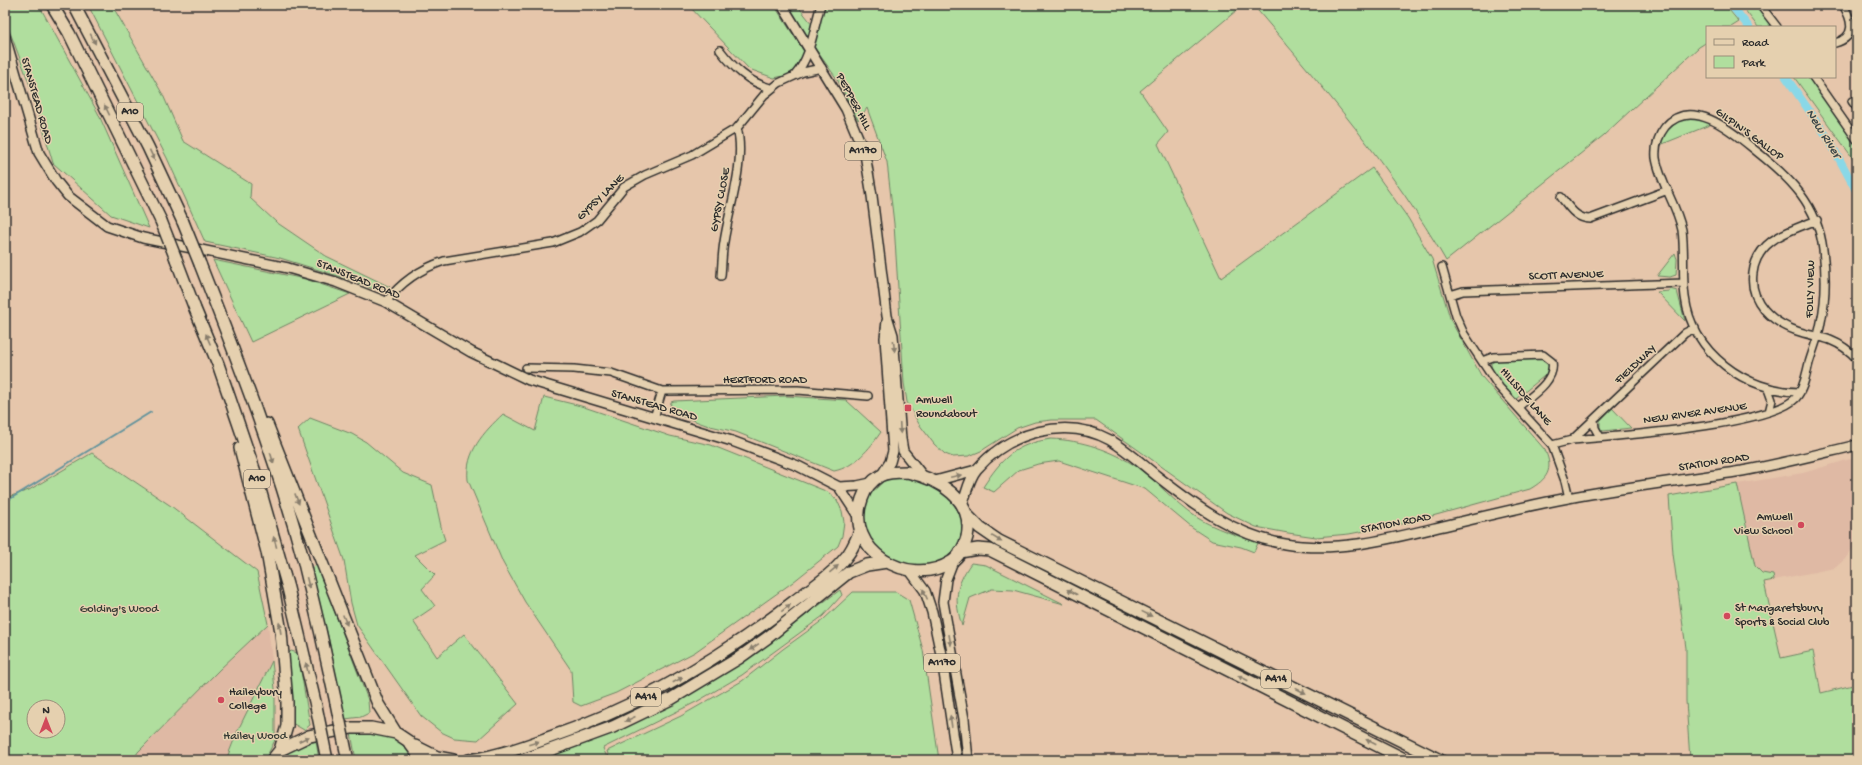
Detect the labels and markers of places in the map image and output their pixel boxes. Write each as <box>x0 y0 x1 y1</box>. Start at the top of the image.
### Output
place label: Amwell Roundabout <box>916 394 978 422</box>
marker: Amwell Roundabout <box>903 403 913 413</box>
place label: Amwell View School <box>1733 511 1793 539</box>
marker: Amwell View School <box>1796 520 1806 530</box>
place label: St Margaretsbury Sports & Social Club <box>1735 602 1830 630</box>
marker: St Margaretsbury Sports & Social Club <box>1722 611 1732 621</box>
place label: Haileybury College <box>229 686 282 714</box>
marker: Haileybury College <box>216 695 226 705</box>

